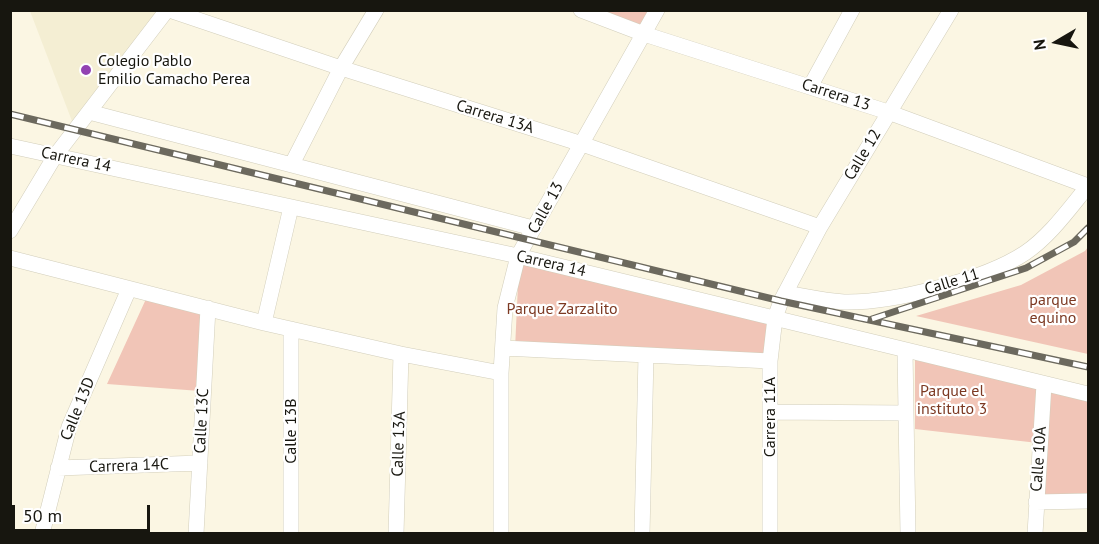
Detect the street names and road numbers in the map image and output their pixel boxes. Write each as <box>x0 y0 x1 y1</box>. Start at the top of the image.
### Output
street label: Carrera 13 <box>799 75 873 115</box>
street label: Carrera 13A <box>454 96 536 138</box>
street label: Calle 12 <box>840 126 886 184</box>
street label: Carrera 14 <box>39 143 113 177</box>
street label: Calle 13 <box>524 179 568 237</box>
street label: Carrera 14 <box>514 247 588 281</box>
street label: Calle 11 <box>922 265 982 299</box>
street label: Calle 13D <box>57 375 99 443</box>
street label: Carrera 11A <box>760 377 780 457</box>
street label: Calle 13C <box>191 388 213 454</box>
street label: Calle 13B <box>281 398 301 464</box>
street label: Calle 13A <box>388 411 410 477</box>
street label: Calle 10A <box>1027 426 1051 492</box>
street label: Carrera 14C <box>89 455 169 477</box>

